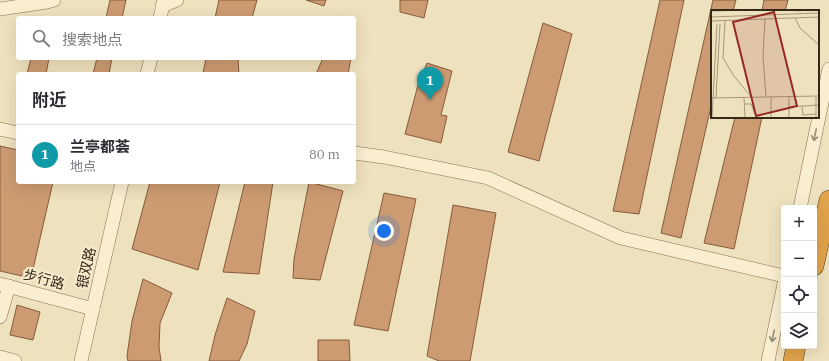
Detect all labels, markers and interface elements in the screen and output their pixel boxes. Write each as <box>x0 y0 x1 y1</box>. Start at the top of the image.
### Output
inset map <box>711 10 819 118</box>
search box <box>16 16 356 60</box>
icon: search <box>30 27 52 49</box>
text: 搜索地点 <box>62 30 122 49</box>
pin: 1 <box>417 67 443 100</box>
text: 附近 <box>32 89 66 111</box>
one-way arrow <box>811 128 819 141</box>
text: 兰亭都荟 <box>70 137 130 156</box>
text: 1 <box>41 146 49 163</box>
text: 80 m <box>309 146 340 163</box>
text: 地点 <box>70 158 96 175</box>
map controls <box>781 205 817 349</box>
button: + <box>781 205 817 241</box>
your location <box>374 221 394 241</box>
button: − <box>781 241 817 277</box>
street label: 银双路 <box>73 246 99 290</box>
street label: 步行路 <box>21 265 67 293</box>
button: locate <box>781 277 817 313</box>
button: layers <box>781 313 817 349</box>
one-way arrow <box>769 329 777 342</box>

